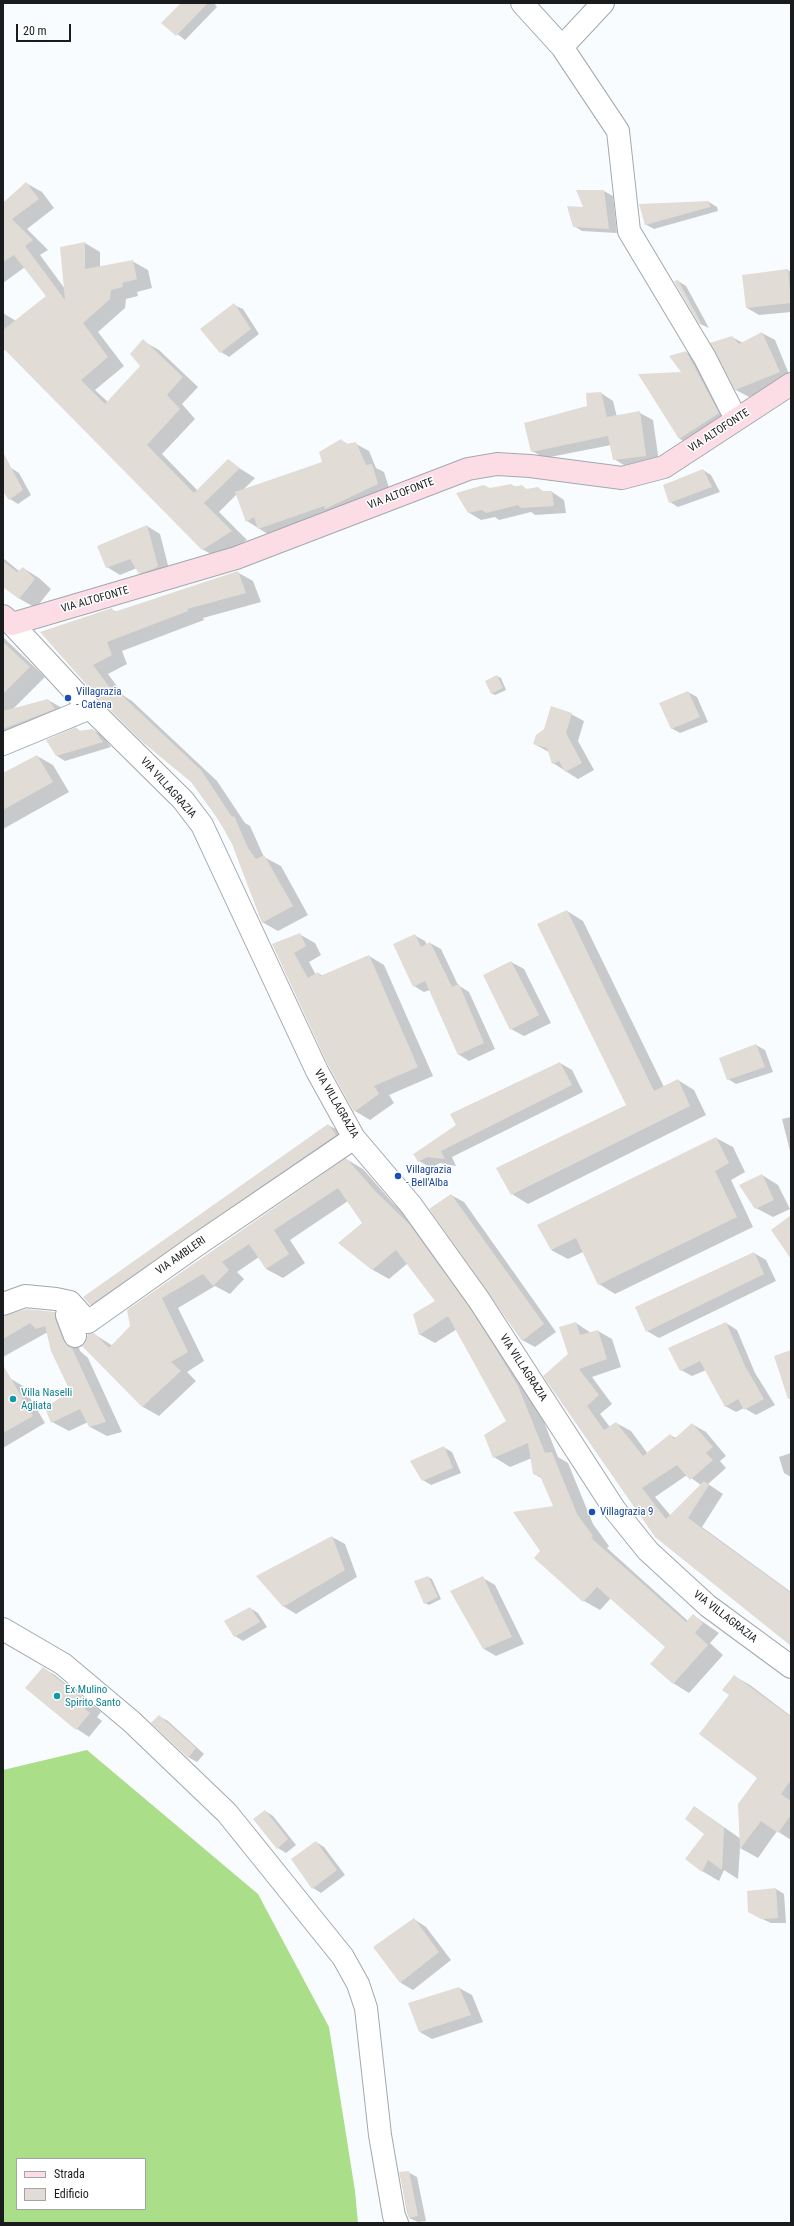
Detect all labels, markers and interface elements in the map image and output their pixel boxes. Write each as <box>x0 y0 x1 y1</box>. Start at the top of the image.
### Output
scale bar <box>18 16 73 42</box>
text: 20 m <box>23 24 47 38</box>
street label: VIA ALTOFONTE <box>686 406 752 456</box>
street label: VIA ALTOFONTE <box>366 475 436 513</box>
street label: VIA ALTOFONTE <box>60 584 130 616</box>
place label: Villagrazia - Catena <box>76 685 121 711</box>
marker: Villagrazia - Catena <box>63 693 73 703</box>
street label: VIA VILLAGRAZIA <box>137 755 199 821</box>
street label: VIA VILLAGRAZIA <box>311 1067 361 1141</box>
place label: Villagrazia - Bell'Alba <box>406 1163 451 1189</box>
marker: Villagrazia - Bell'Alba <box>393 1171 403 1181</box>
street label: VIA AMBLERI <box>154 1234 208 1278</box>
street label: VIA VILLAGRAZIA <box>496 1332 550 1404</box>
place label: Villa Naselli Agliata <box>21 1386 72 1412</box>
marker: Villa Naselli Agliata <box>8 1394 18 1404</box>
place label: Villagrazia 9 <box>600 1505 653 1519</box>
marker: Villagrazia 9 <box>587 1507 597 1517</box>
street label: VIA VILLAGRAZIA <box>690 1588 760 1646</box>
place label: Ex Mulino Spirito Santo <box>65 1683 121 1709</box>
marker: Ex Mulino Spirito Santo <box>52 1691 62 1701</box>
legend <box>16 2158 146 2210</box>
text: Strada <box>54 2167 85 2181</box>
text: Edificio <box>54 2187 89 2201</box>

